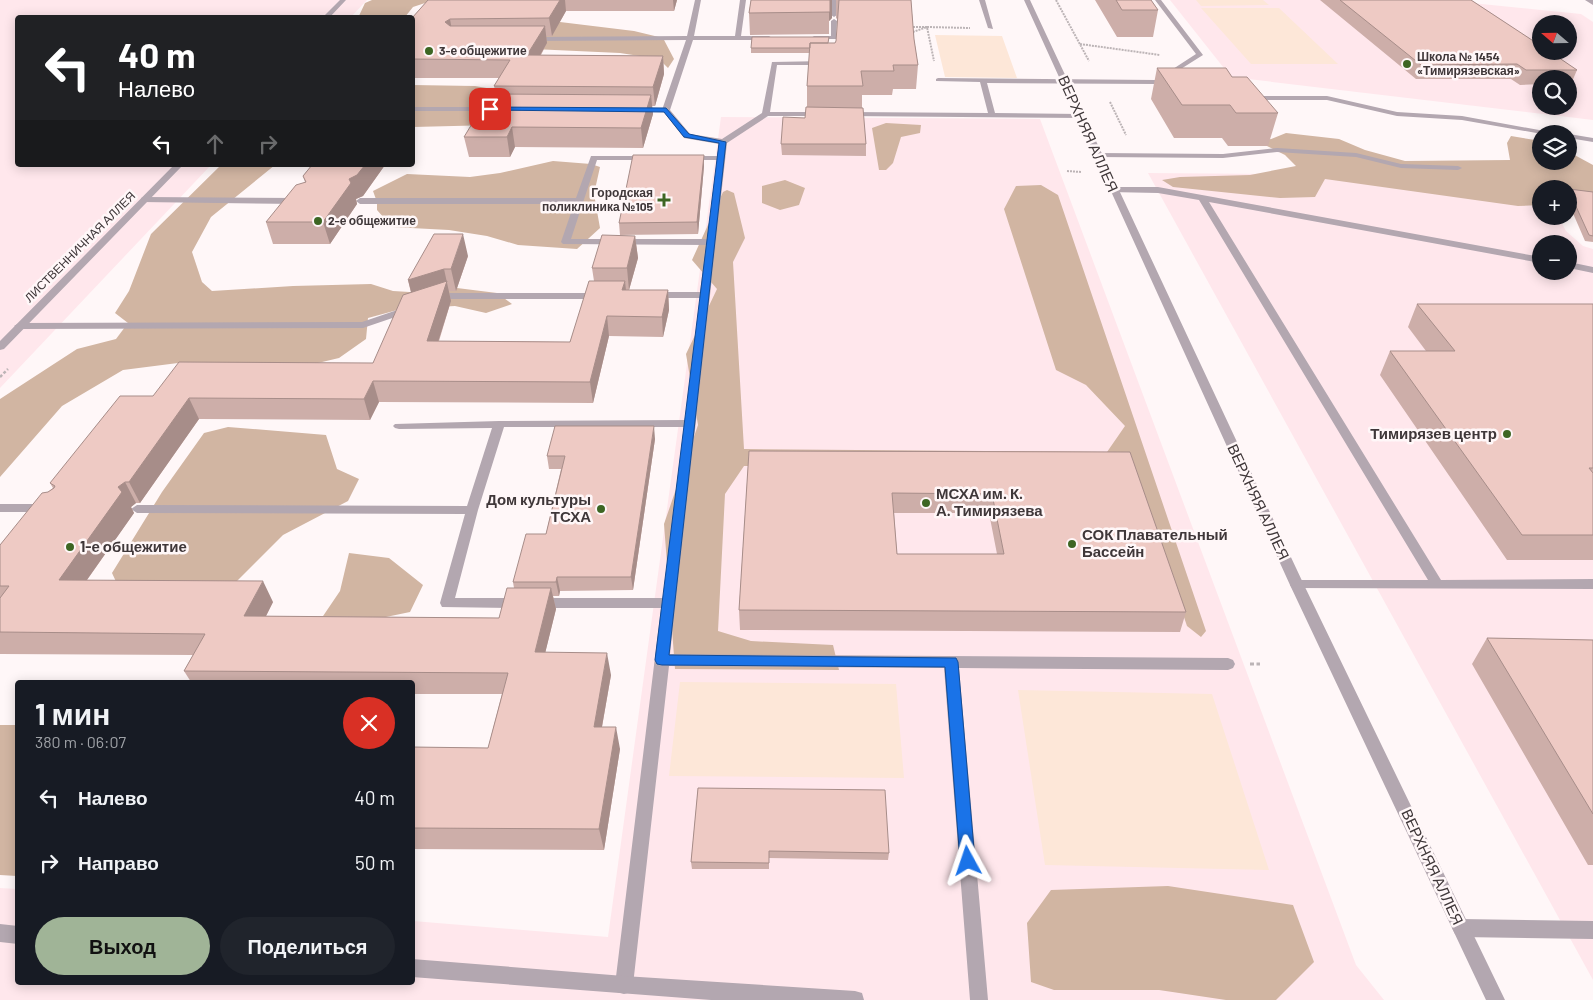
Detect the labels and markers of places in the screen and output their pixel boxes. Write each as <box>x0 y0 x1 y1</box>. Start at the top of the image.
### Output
place label: 3-е общежитие <box>439 43 527 58</box>
marker: 3-е общежитие <box>423 45 435 57</box>
place label: Школа № 1454 «Тимирязевская» <box>1417 49 1520 78</box>
marker: Школа № 1454 «Тимирязевская» <box>1401 58 1413 70</box>
pin <box>469 88 511 130</box>
place label: Городская поликлиника №105 <box>542 185 654 213</box>
marker: Городская поликлиника №105 <box>657 193 671 207</box>
place label: 2-е общежитие <box>328 213 416 228</box>
marker: 2-е общежитие <box>312 215 324 227</box>
place label: Тимирязев центр <box>1370 424 1497 442</box>
marker: Тимирязев центр <box>1501 428 1513 440</box>
place label: МСХА им. К. А. Тимирязева <box>936 484 1043 519</box>
place label: Дом культуры ТСХА <box>486 490 591 525</box>
marker: МСХА им. К. А. Тимирязева <box>920 497 932 509</box>
marker: Дом культуры ТСХА <box>595 503 607 515</box>
place label: СОК Плавательный Бассейн <box>1082 525 1228 560</box>
place label: 1-е общежитие <box>80 537 187 555</box>
marker: СОК Плавательный Бассейн <box>1066 538 1078 550</box>
marker: 1-е общежитие <box>64 541 76 553</box>

